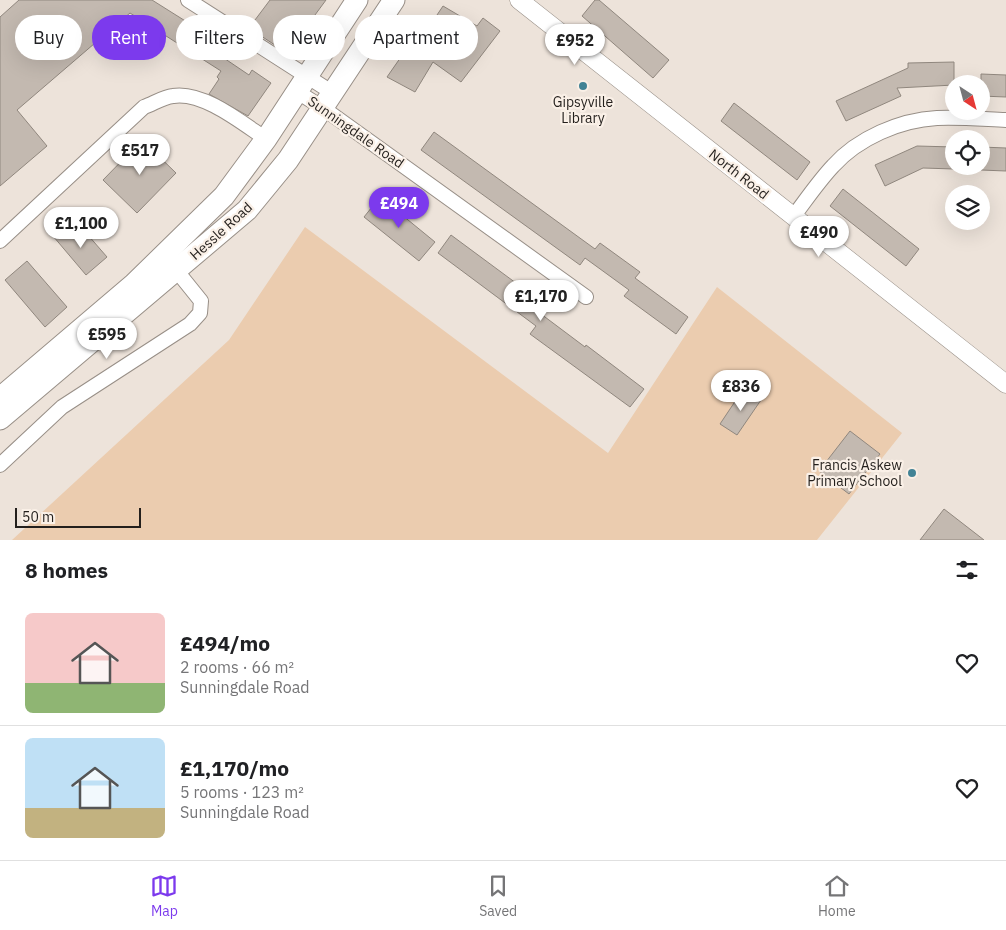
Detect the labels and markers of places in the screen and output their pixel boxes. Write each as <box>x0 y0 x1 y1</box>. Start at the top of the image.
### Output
pin: £952 <box>545 23 605 66</box>
marker: Gipsyville Library <box>577 80 589 92</box>
place label: Gipsyville Library <box>553 93 614 127</box>
pin: £517 <box>110 134 170 176</box>
pin: £494 <box>369 186 429 229</box>
pin: £1,100 <box>40 206 122 249</box>
pin: £490 <box>789 216 849 258</box>
pin: £1,170 <box>500 280 582 322</box>
pin: £595 <box>77 318 137 360</box>
pin: £836 <box>711 370 771 412</box>
place label: Francis Askew Primary School <box>807 456 902 490</box>
marker: Francis Askew Primary School <box>906 467 918 479</box>

